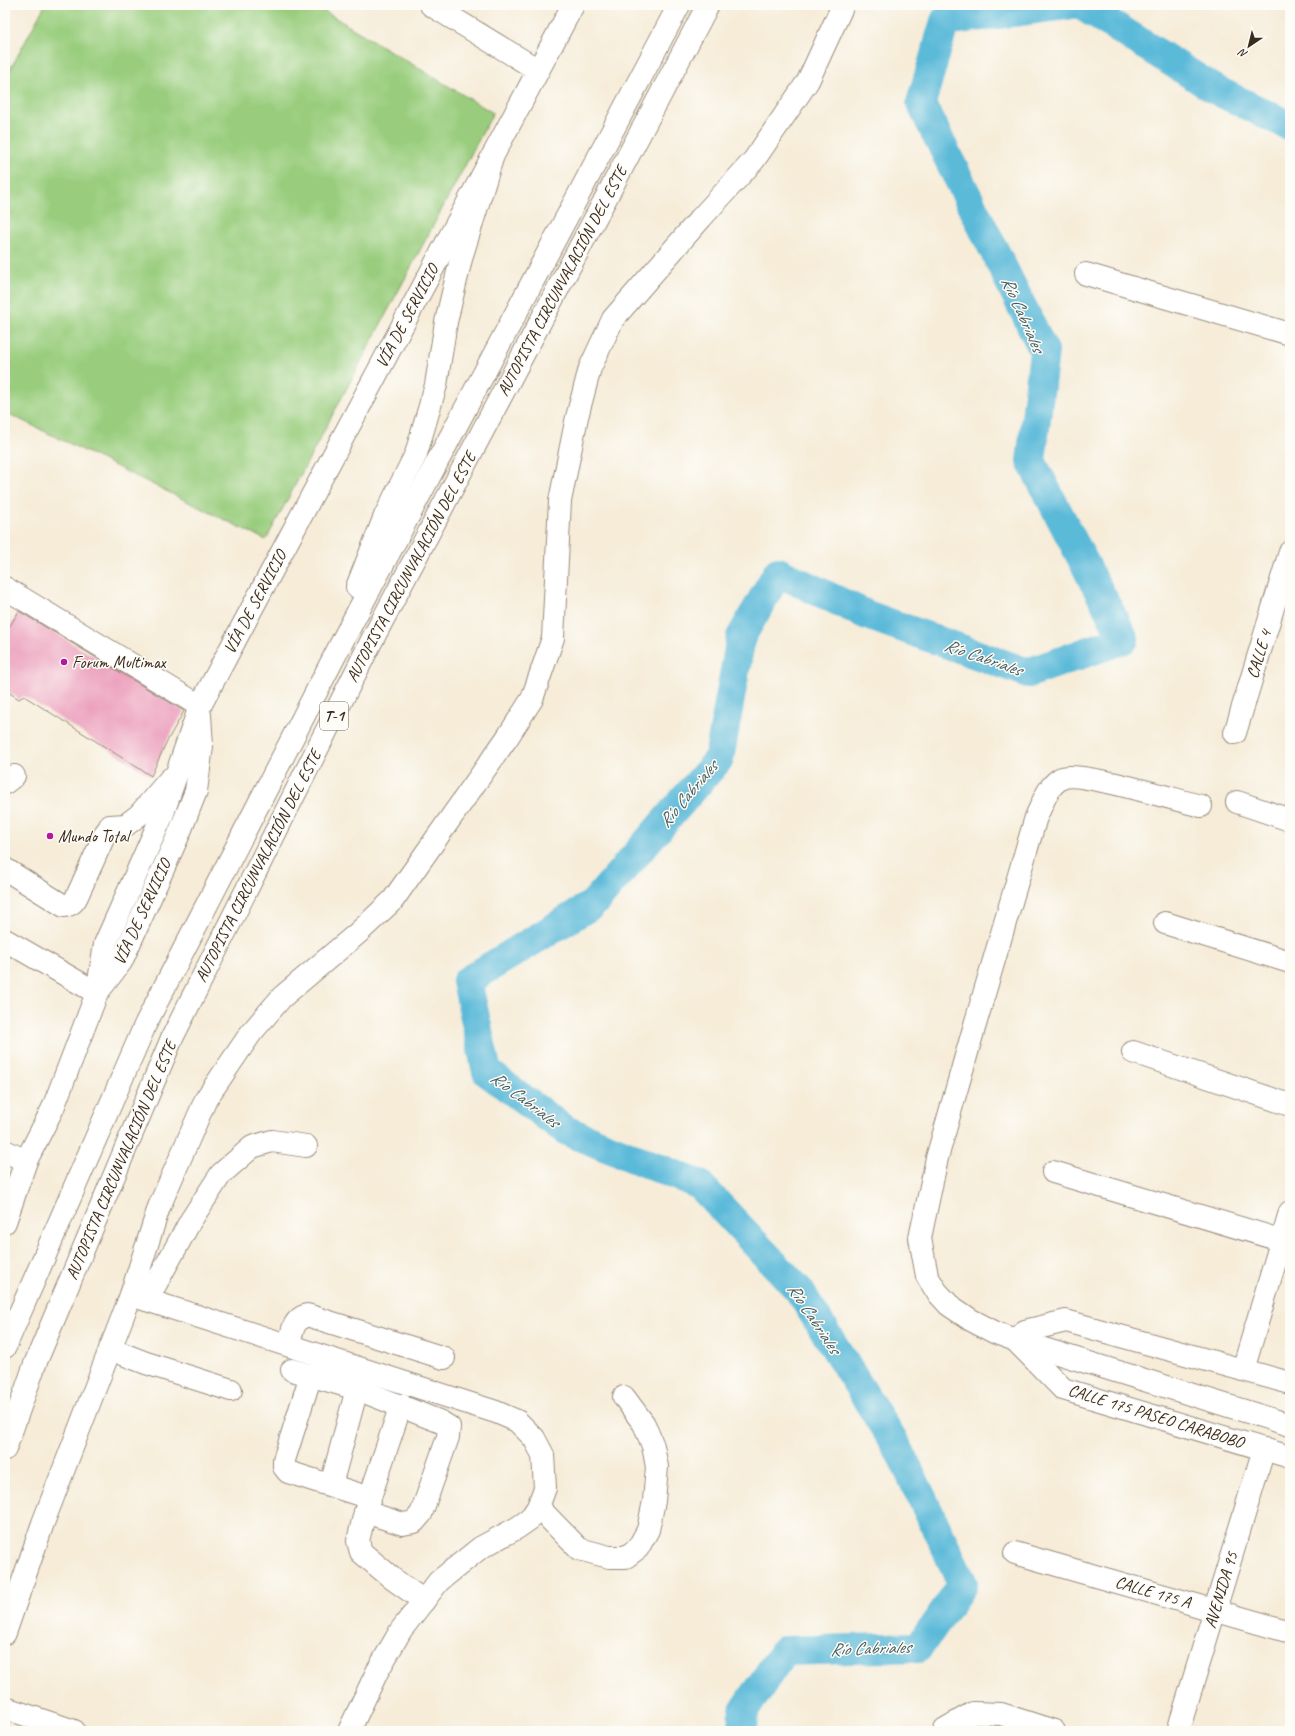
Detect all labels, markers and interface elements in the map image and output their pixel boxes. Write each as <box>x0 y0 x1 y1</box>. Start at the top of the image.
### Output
north arrow <box>1229 26 1269 66</box>
text: N <box>1235 45 1250 62</box>
street label: AUTOPISTA CIRCUNVALACIÓN DEL ESTE <box>491 160 633 400</box>
street label: VÍA DE SERVICIO <box>370 259 444 371</box>
water label: Río Cabriales <box>997 273 1051 359</box>
street label: AUTOPISTA CIRCUNVALACIÓN DEL ESTE <box>340 446 482 686</box>
street label: VÍA DE SERVICIO <box>218 545 292 657</box>
street label: CALLE 4 <box>1242 625 1277 681</box>
water label: Río Cabriales <box>942 634 1028 682</box>
place label: Forum Multimax <box>72 652 167 673</box>
marker: Forum Multimax <box>59 657 69 667</box>
road number: T-1 <box>320 702 348 730</box>
street label: AUTOPISTA CIRCUNVALACIÓN DEL ESTE <box>189 744 327 986</box>
water label: Río Cabriales <box>654 753 725 832</box>
place label: Mundo Total <box>58 826 132 847</box>
marker: Mundo Total <box>45 831 55 841</box>
street label: VÍA DE SERVICIO <box>108 854 176 968</box>
street label: AUTOPISTA CIRCUNVALACIÓN DEL ESTE <box>60 1034 182 1283</box>
water label: Río Cabriales <box>486 1066 567 1134</box>
water label: Río Cabriales <box>783 1279 848 1361</box>
street label: CALLE 175 PASEO CARABOBO <box>1066 1379 1249 1453</box>
street label: AVENIDA 95 <box>1199 1548 1243 1631</box>
street label: CALLE 175 A <box>1113 1571 1195 1613</box>
water label: Río Cabriales <box>830 1635 914 1660</box>

